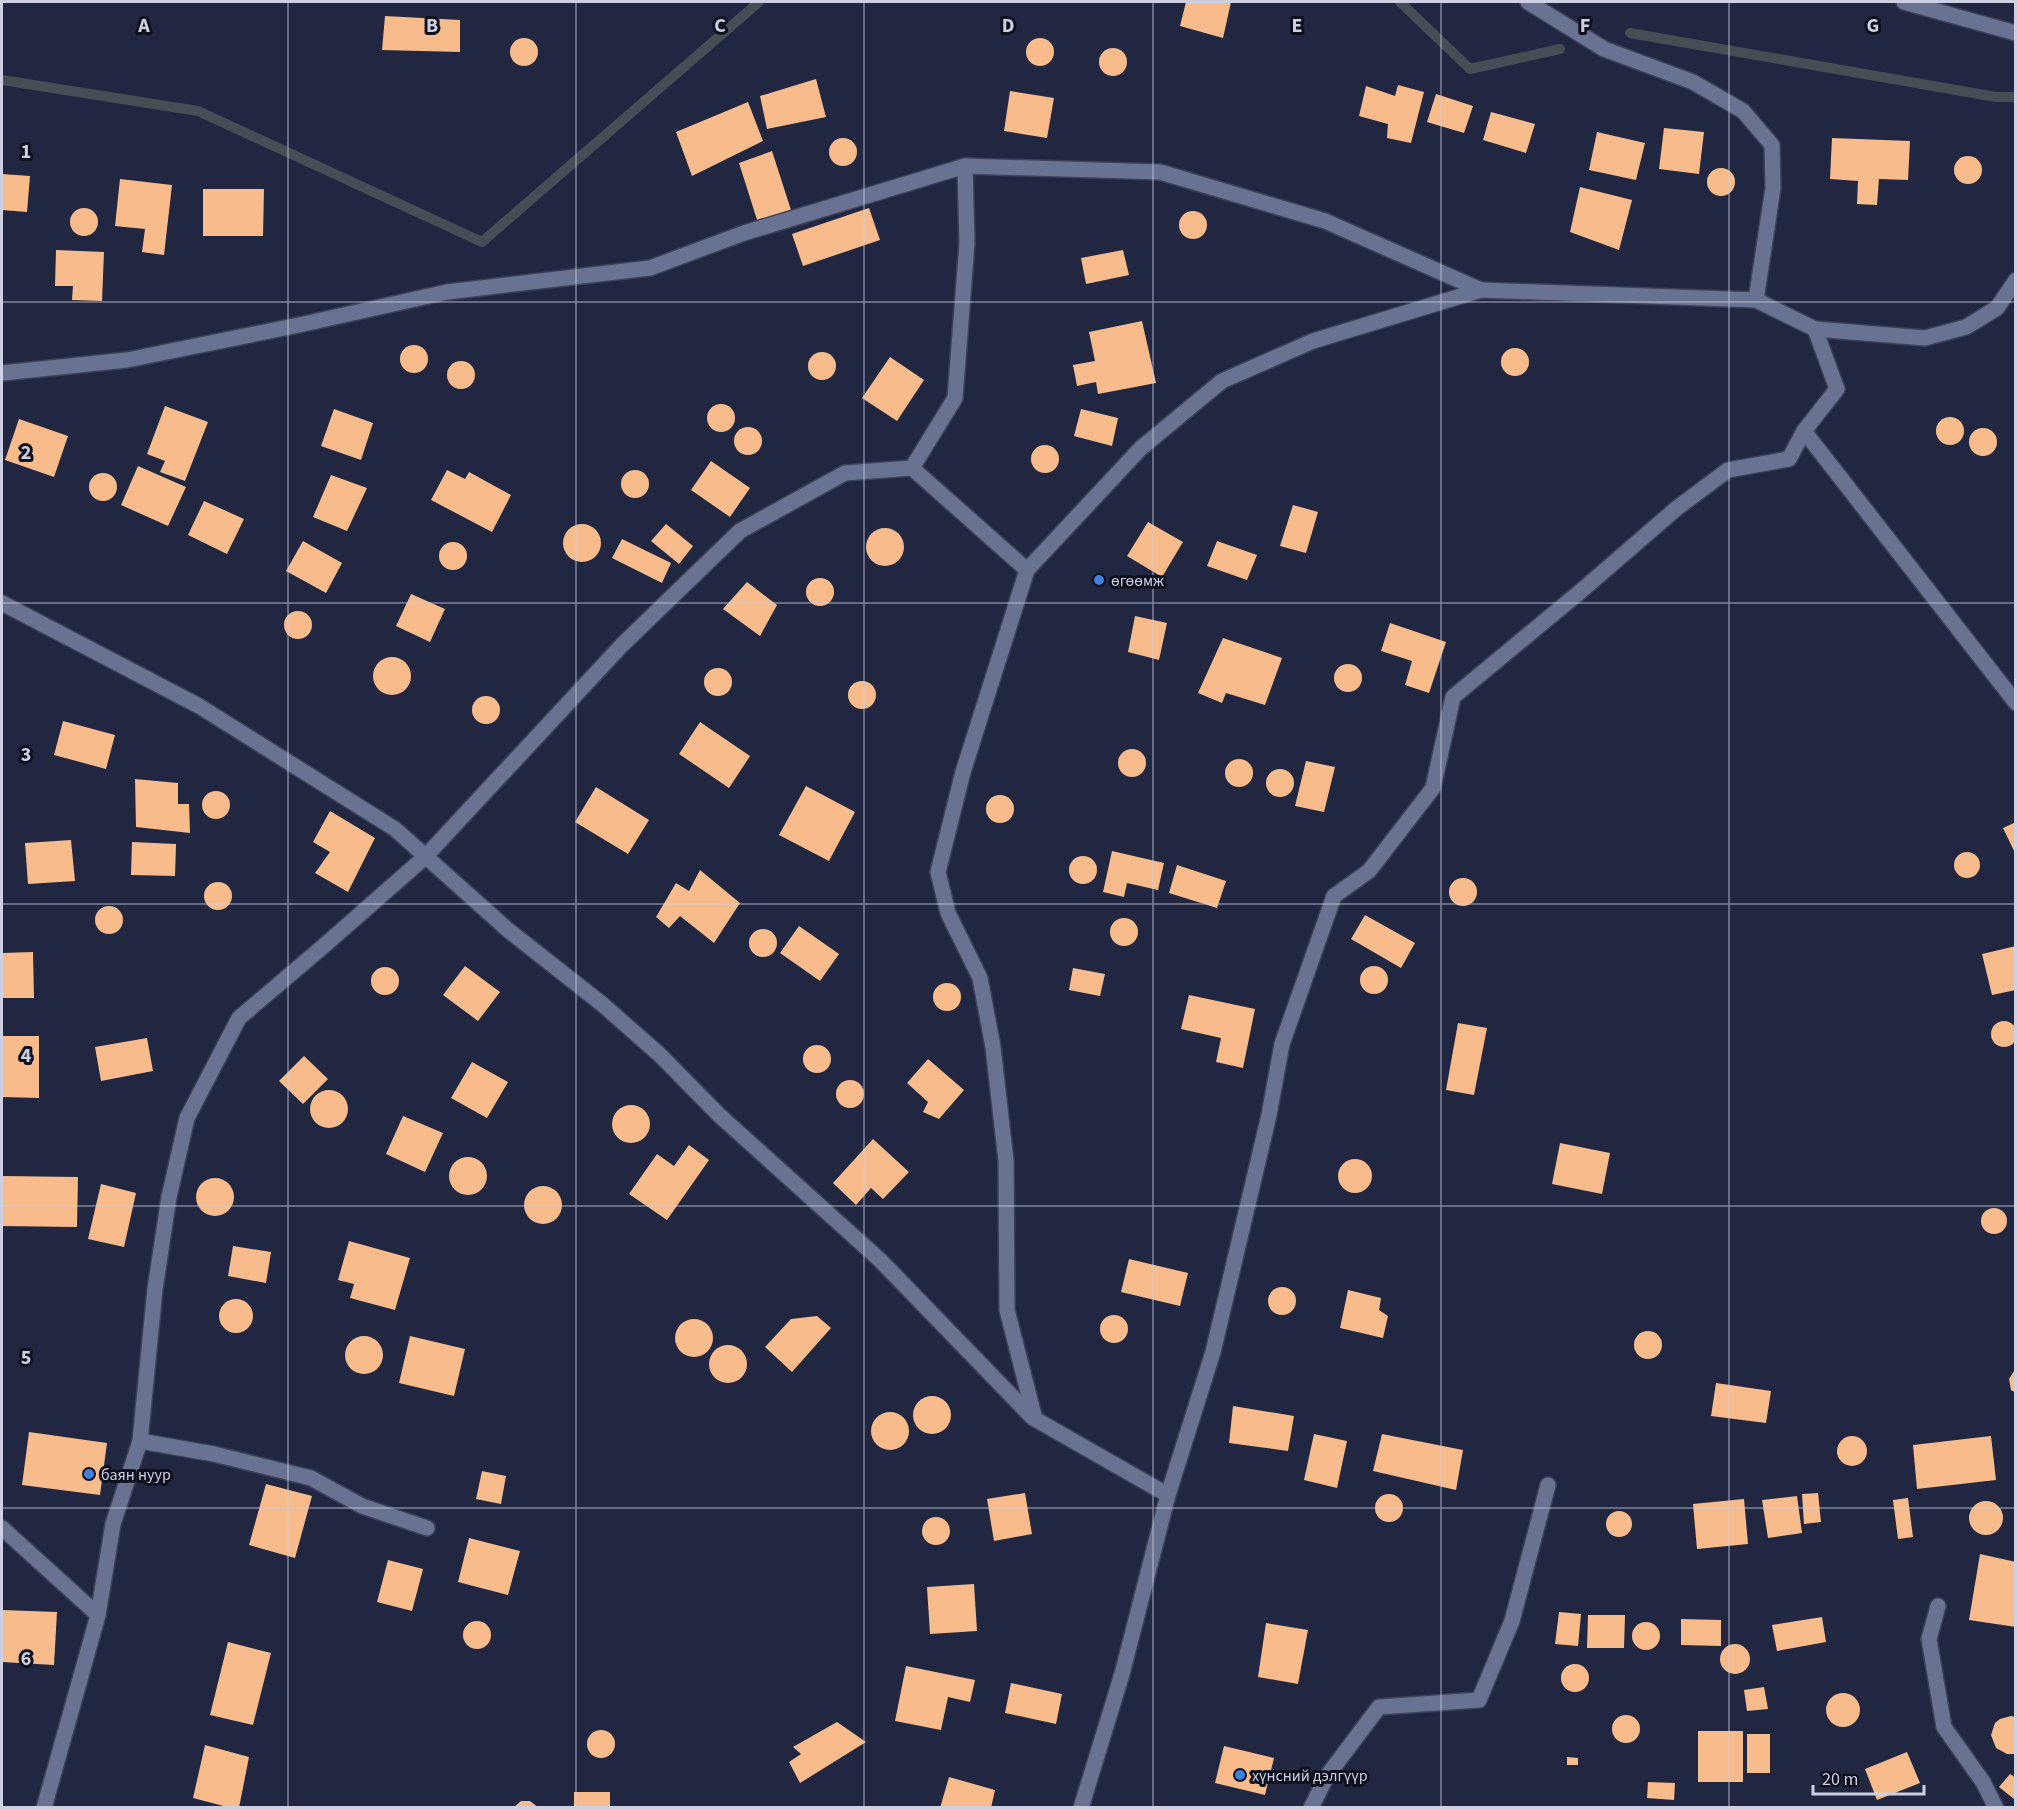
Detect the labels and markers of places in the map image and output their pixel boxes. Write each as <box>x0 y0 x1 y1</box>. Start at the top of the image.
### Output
place label: өгөөмж <box>1111 570 1164 592</box>
marker: өгөөмж <box>1092 573 1106 587</box>
place label: баян нуур <box>101 1464 171 1486</box>
marker: баян нуур <box>82 1467 96 1481</box>
place label: хүнсний дэлгүүр <box>1252 1765 1368 1787</box>
marker: хүнсний дэлгүүр <box>1233 1768 1247 1782</box>

